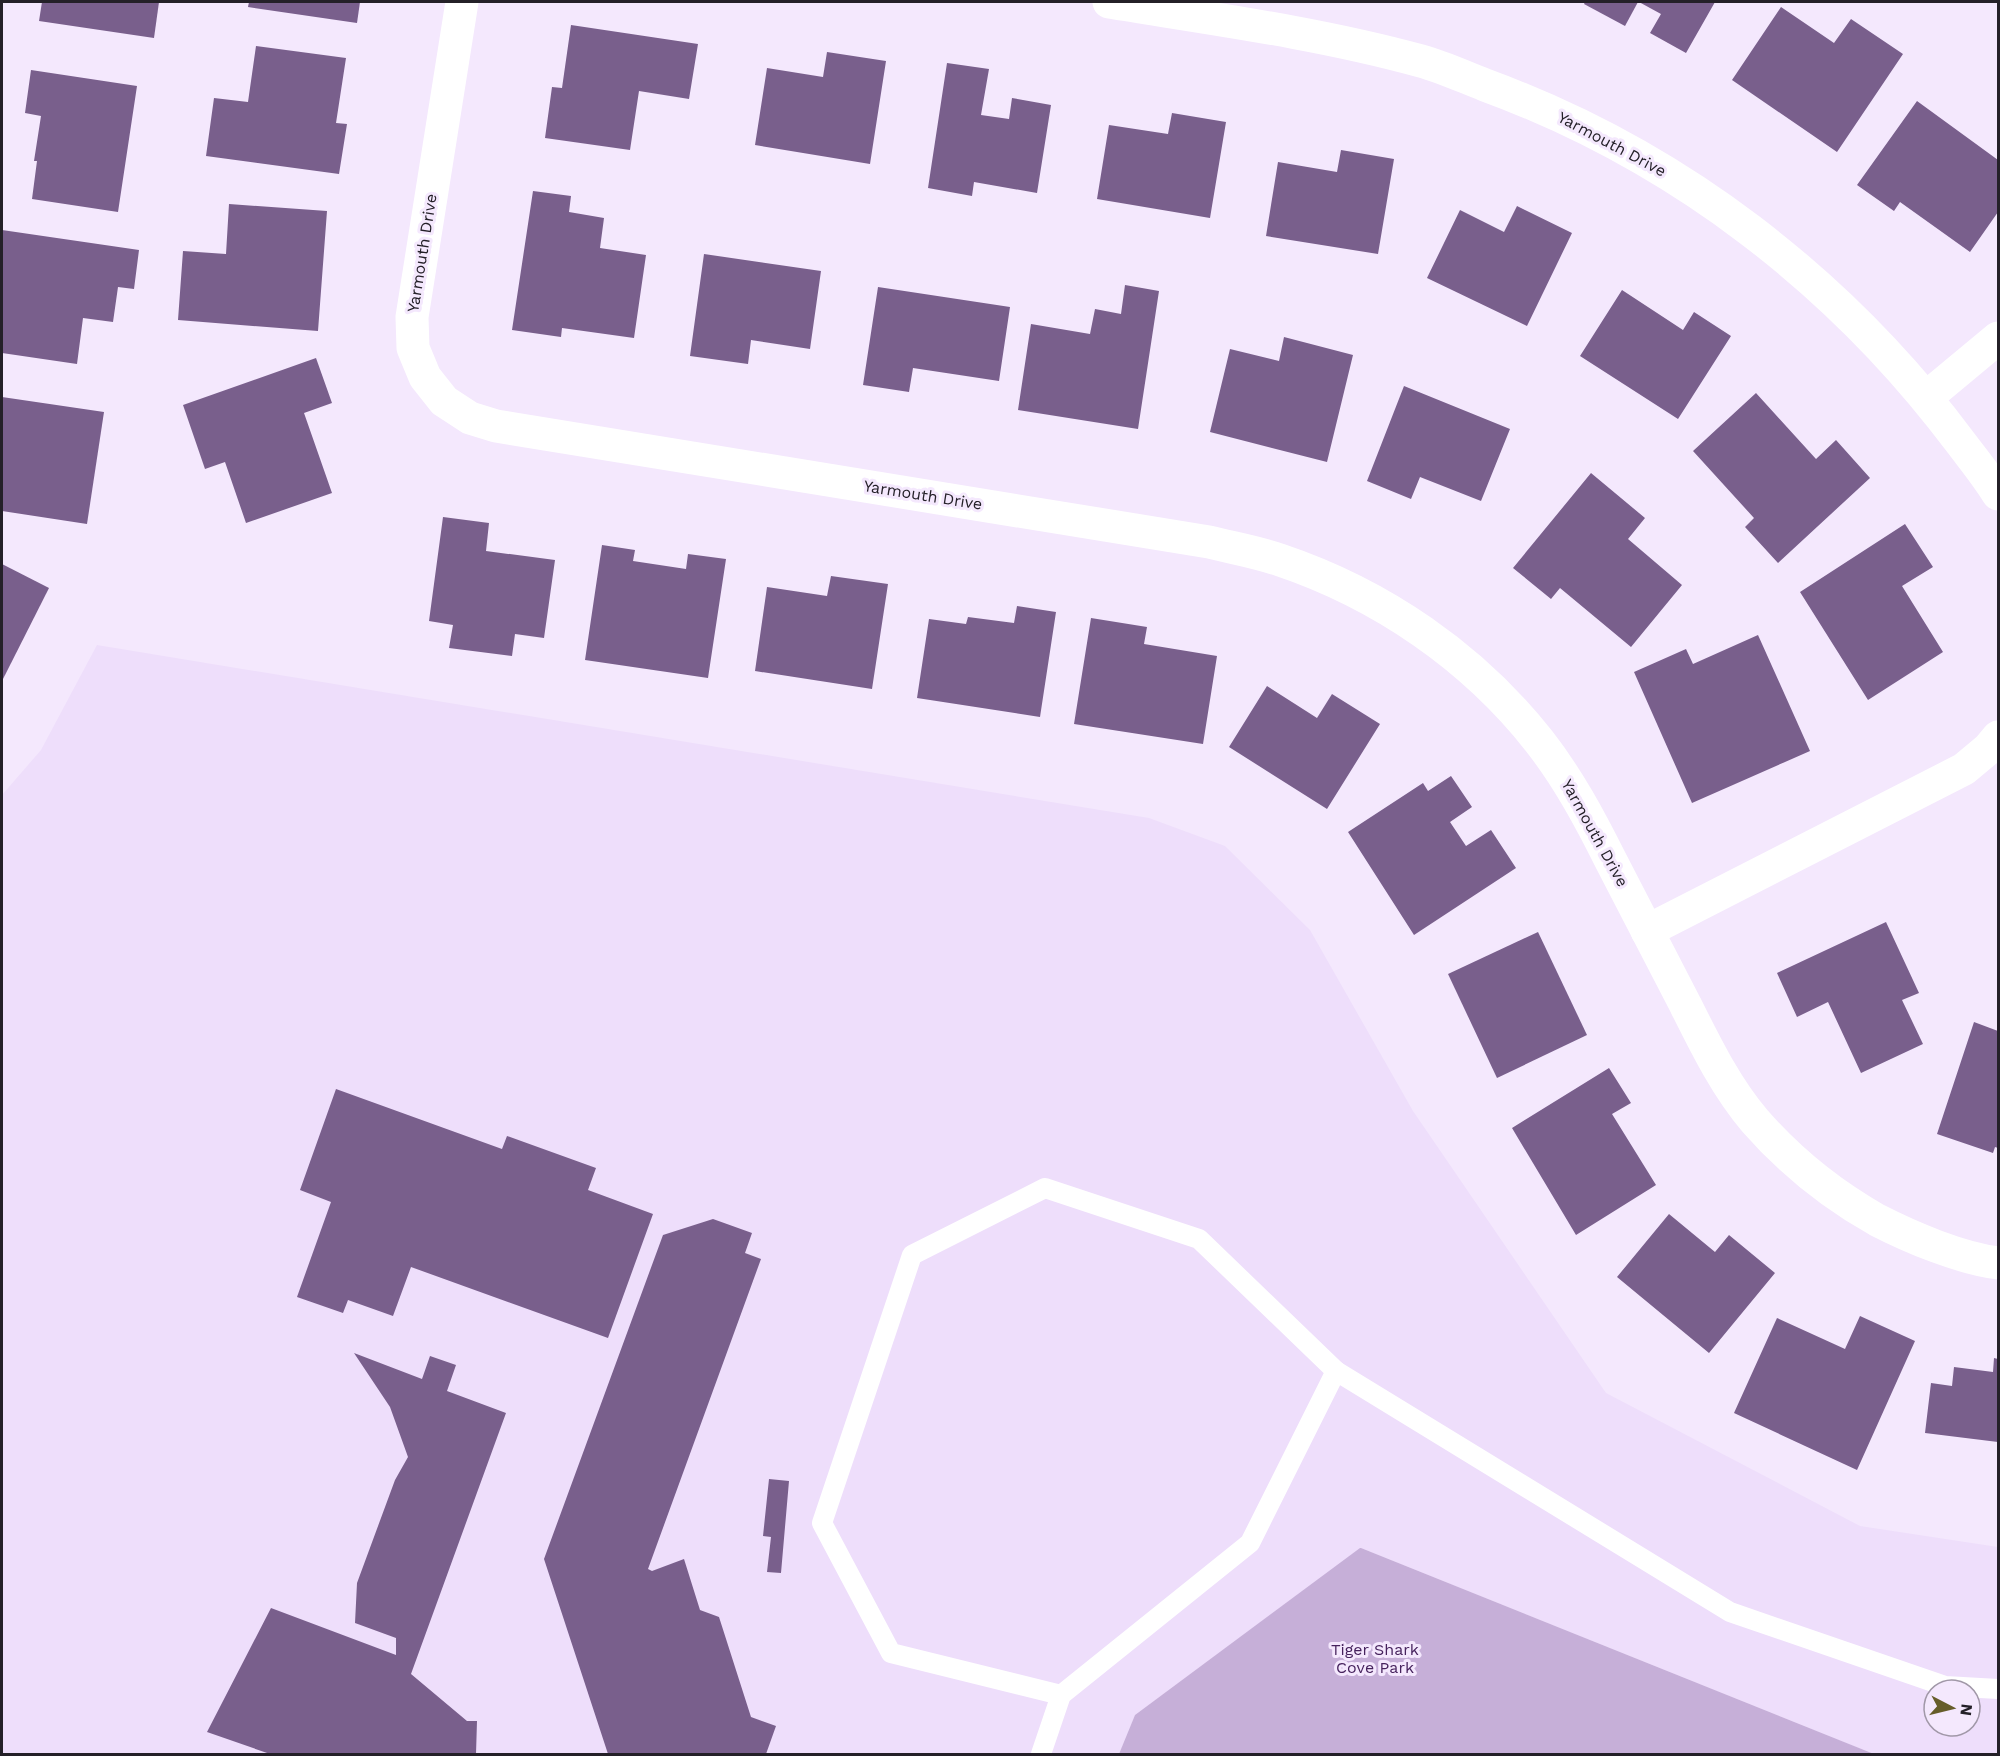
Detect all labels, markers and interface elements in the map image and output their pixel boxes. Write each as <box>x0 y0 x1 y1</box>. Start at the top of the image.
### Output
street label: Yarmouth Drive <box>1555 107 1669 181</box>
street label: Yarmouth Drive <box>403 192 441 314</box>
street label: Yarmouth Drive <box>862 476 984 514</box>
street label: Yarmouth Drive <box>1558 776 1632 890</box>
park label: Tiger Shark Cove Park <box>1331 1640 1419 1677</box>
north arrow <box>1922 1678 1982 1738</box>
text: N <box>1956 1703 1977 1717</box>

